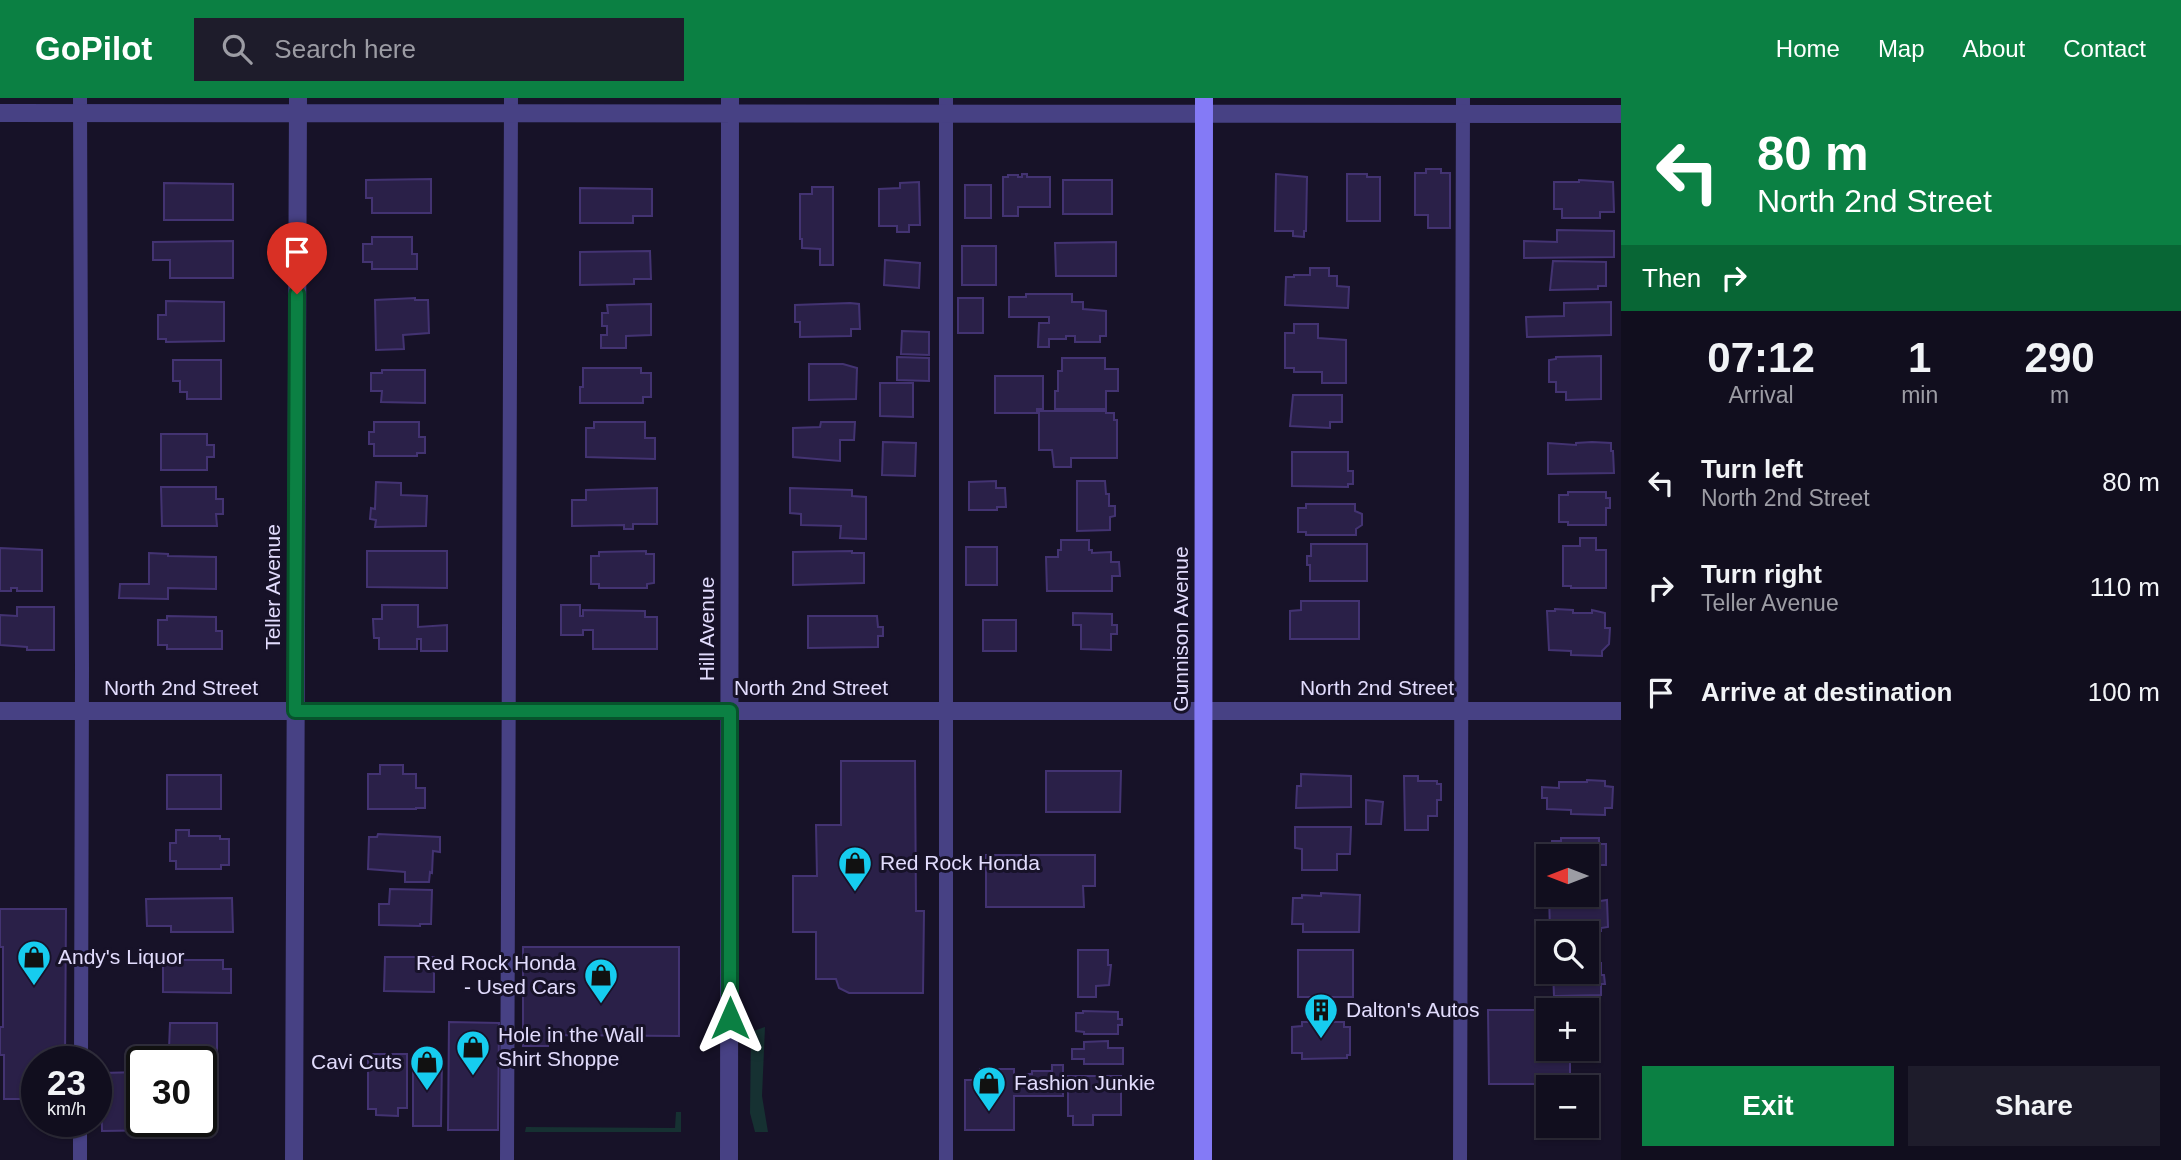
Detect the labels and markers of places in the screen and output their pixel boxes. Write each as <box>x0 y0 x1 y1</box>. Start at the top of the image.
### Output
pin <box>267 222 327 294</box>
shop icon: Red Rock Honda <box>836 844 874 893</box>
place label: Red Rock Honda <box>880 851 1040 874</box>
shop icon: Andy's Liquor <box>15 938 53 987</box>
place label: Andy's Liquor <box>58 945 185 968</box>
place label: Red Rock Honda - Used Cars <box>416 951 576 998</box>
shop icon: Red Rock Honda - Used Cars <box>582 956 620 1005</box>
building icon: Dalton's Autos <box>1302 991 1340 1040</box>
place label: Dalton's Autos <box>1346 998 1480 1021</box>
place label: Hole in the Wall Shirt Shoppe <box>498 1023 644 1070</box>
shop icon: Hole in the Wall Shirt Shoppe <box>454 1028 492 1077</box>
shop icon: Cavi Cuts <box>408 1043 446 1092</box>
place label: Cavi Cuts <box>311 1050 402 1073</box>
shop icon: Fashion Junkie <box>970 1064 1008 1113</box>
place label: Fashion Junkie <box>1014 1071 1155 1094</box>

